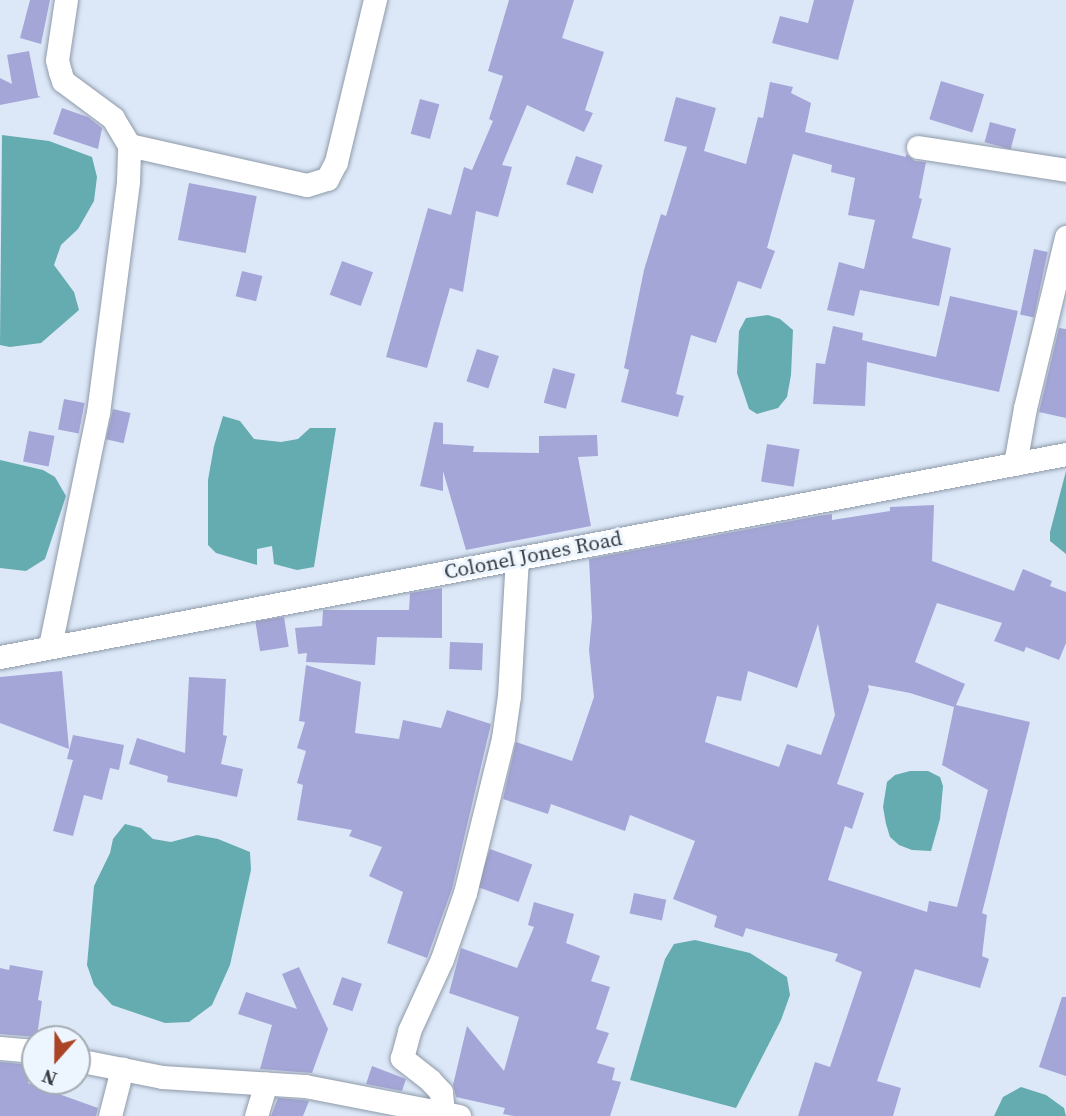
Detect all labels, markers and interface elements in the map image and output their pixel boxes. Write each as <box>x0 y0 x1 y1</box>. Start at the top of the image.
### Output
street label: Colonel Jones Road <box>442 525 624 585</box>
north arrow <box>21 1025 91 1095</box>
text: N <box>38 1063 60 1092</box>

